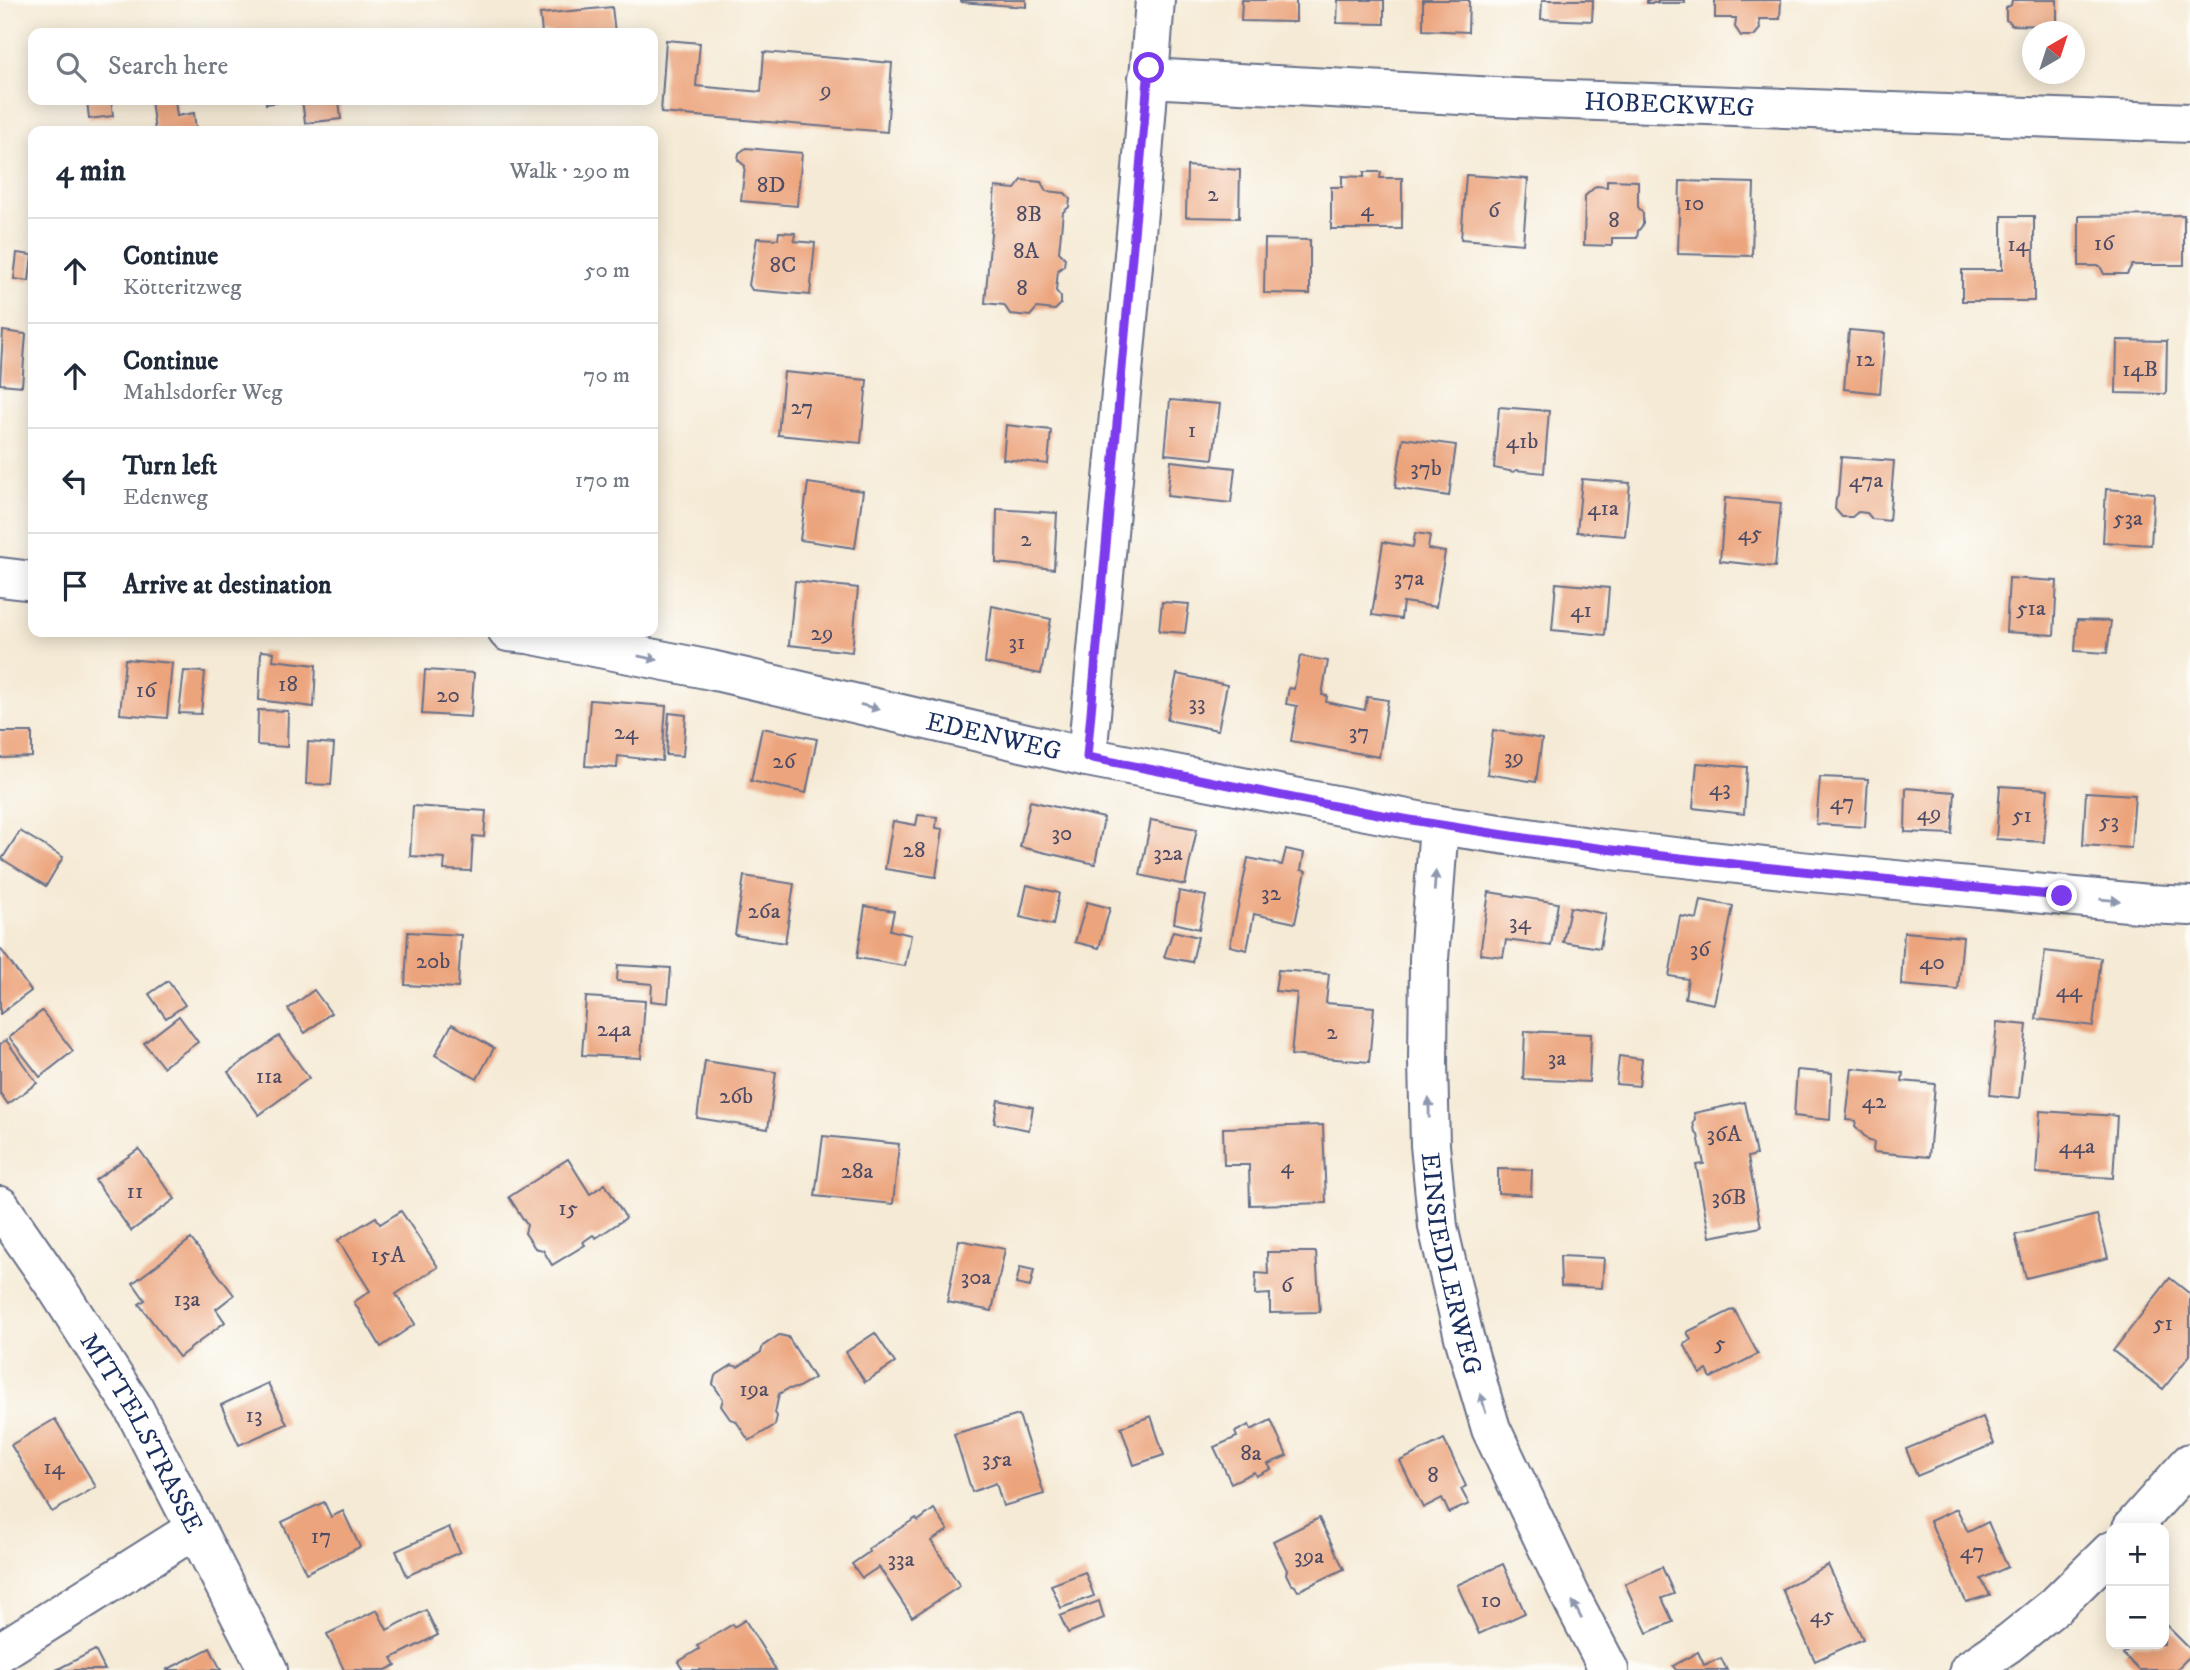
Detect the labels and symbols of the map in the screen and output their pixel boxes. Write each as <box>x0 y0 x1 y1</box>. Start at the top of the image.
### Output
north arrow <box>2022 21 2085 84</box>
route start <box>1133 52 1164 83</box>
house number: 9 <box>819 76 832 105</box>
street label: HOBECKWEG <box>1584 86 1755 125</box>
house number: 8D <box>757 171 785 200</box>
house number: 2 <box>1207 180 1219 209</box>
house number: 10 <box>1684 189 1704 218</box>
house number: 4 <box>1360 195 1374 224</box>
house number: 6 <box>1488 196 1501 225</box>
house number: 8B <box>1016 200 1042 229</box>
house number: 8 <box>1608 206 1620 235</box>
house number: 16 <box>2094 229 2115 258</box>
house number: 14 <box>2007 230 2030 259</box>
house number: 8A <box>1013 237 1039 266</box>
house number: 8C <box>770 251 796 280</box>
house number: 8 <box>1016 274 1028 303</box>
house number: 12 <box>1855 345 1876 374</box>
house number: 14B <box>2122 355 2158 384</box>
house number: 27 <box>791 393 813 422</box>
house number: 1 <box>1188 416 1196 445</box>
house number: 41b <box>1506 427 1538 456</box>
house number: 37b <box>1410 454 1442 483</box>
house number: 47a <box>1849 466 1883 495</box>
house number: 41a <box>1587 494 1619 523</box>
house number: 53a <box>2113 504 2143 533</box>
house number: 45 <box>1738 519 1762 548</box>
house number: 2 <box>1020 525 1032 554</box>
house number: 37a <box>1394 564 1424 593</box>
house number: 51a <box>2016 594 2046 623</box>
house number: 41 <box>1570 596 1592 625</box>
house number: 29 <box>811 619 833 648</box>
house number: 31 <box>1008 628 1026 657</box>
one-way arrow <box>637 652 659 663</box>
house number: 18 <box>278 670 298 699</box>
house number: 16 <box>136 676 157 705</box>
house number: 20 <box>436 681 460 710</box>
house number: 33 <box>1188 689 1206 718</box>
one-way arrow <box>859 702 881 713</box>
street label: EDENWEG <box>923 705 1064 769</box>
house number: 24 <box>614 718 639 747</box>
house number: 37 <box>1349 718 1369 747</box>
house number: 39 <box>1504 743 1524 772</box>
house number: 26 <box>772 747 797 776</box>
house number: 43 <box>1709 774 1731 803</box>
house number: 47 <box>1830 788 1854 817</box>
house number: 49 <box>1917 799 1941 828</box>
house number: 51 <box>2012 801 2032 830</box>
house number: 53 <box>2099 807 2119 836</box>
house number: 30 <box>1052 819 1072 848</box>
house number: 28 <box>903 836 925 865</box>
house number: 32a <box>1153 839 1183 868</box>
one-way arrow <box>1430 870 1441 892</box>
house number: 32 <box>1261 879 1282 908</box>
route end <box>2046 880 2077 911</box>
one-way arrow <box>2099 895 2121 906</box>
house number: 26a <box>747 897 781 926</box>
house number: 34 <box>1509 908 1532 937</box>
house number: 36 <box>1690 935 1711 964</box>
house number: 20b <box>416 947 450 976</box>
house number: 40 <box>1919 948 1945 977</box>
house number: 44 <box>2056 976 2083 1005</box>
house number: 24a <box>597 1015 631 1044</box>
house number: 2 <box>1326 1018 1338 1047</box>
house number: 3a <box>1548 1044 1566 1073</box>
house number: 11a <box>256 1062 283 1091</box>
house number: 26b <box>719 1082 753 1111</box>
house number: 42 <box>1862 1087 1887 1116</box>
one-way arrow <box>1423 1097 1435 1119</box>
house number: 36A <box>1706 1120 1742 1149</box>
house number: 44a <box>2059 1132 2095 1161</box>
street label: EINSIEDLERWEG <box>1413 1151 1489 1379</box>
house number: 4 <box>1280 1152 1294 1181</box>
house number: 28a <box>841 1157 874 1186</box>
house number: 11 <box>127 1177 143 1206</box>
house number: 36B <box>1711 1183 1747 1212</box>
house number: 15 <box>558 1194 578 1223</box>
house number: 15A <box>371 1241 406 1270</box>
house number: 30a <box>961 1263 992 1292</box>
house number: 6 <box>1281 1271 1294 1300</box>
house number: 13a <box>174 1285 201 1314</box>
house number: 51 <box>2153 1309 2173 1338</box>
street label: MITTELSTRASSE <box>72 1327 210 1539</box>
house number: 5 <box>1714 1329 1726 1358</box>
house number: 19a <box>739 1375 769 1404</box>
one-way arrow <box>1478 1392 1488 1413</box>
house number: 13 <box>245 1401 263 1430</box>
house number: 8a <box>1240 1439 1262 1468</box>
house number: 35a <box>982 1445 1012 1474</box>
house number: 14 <box>43 1453 66 1482</box>
house number: 8 <box>1427 1461 1439 1490</box>
house number: 17 <box>311 1522 331 1551</box>
house number: 47 <box>1960 1537 1984 1566</box>
house number: 39a <box>1294 1542 1324 1571</box>
house number: 33a <box>888 1545 915 1574</box>
house number: 10 <box>1481 1586 1501 1615</box>
one-way arrow <box>1572 1600 1583 1620</box>
house number: 45 <box>1810 1601 1834 1630</box>

